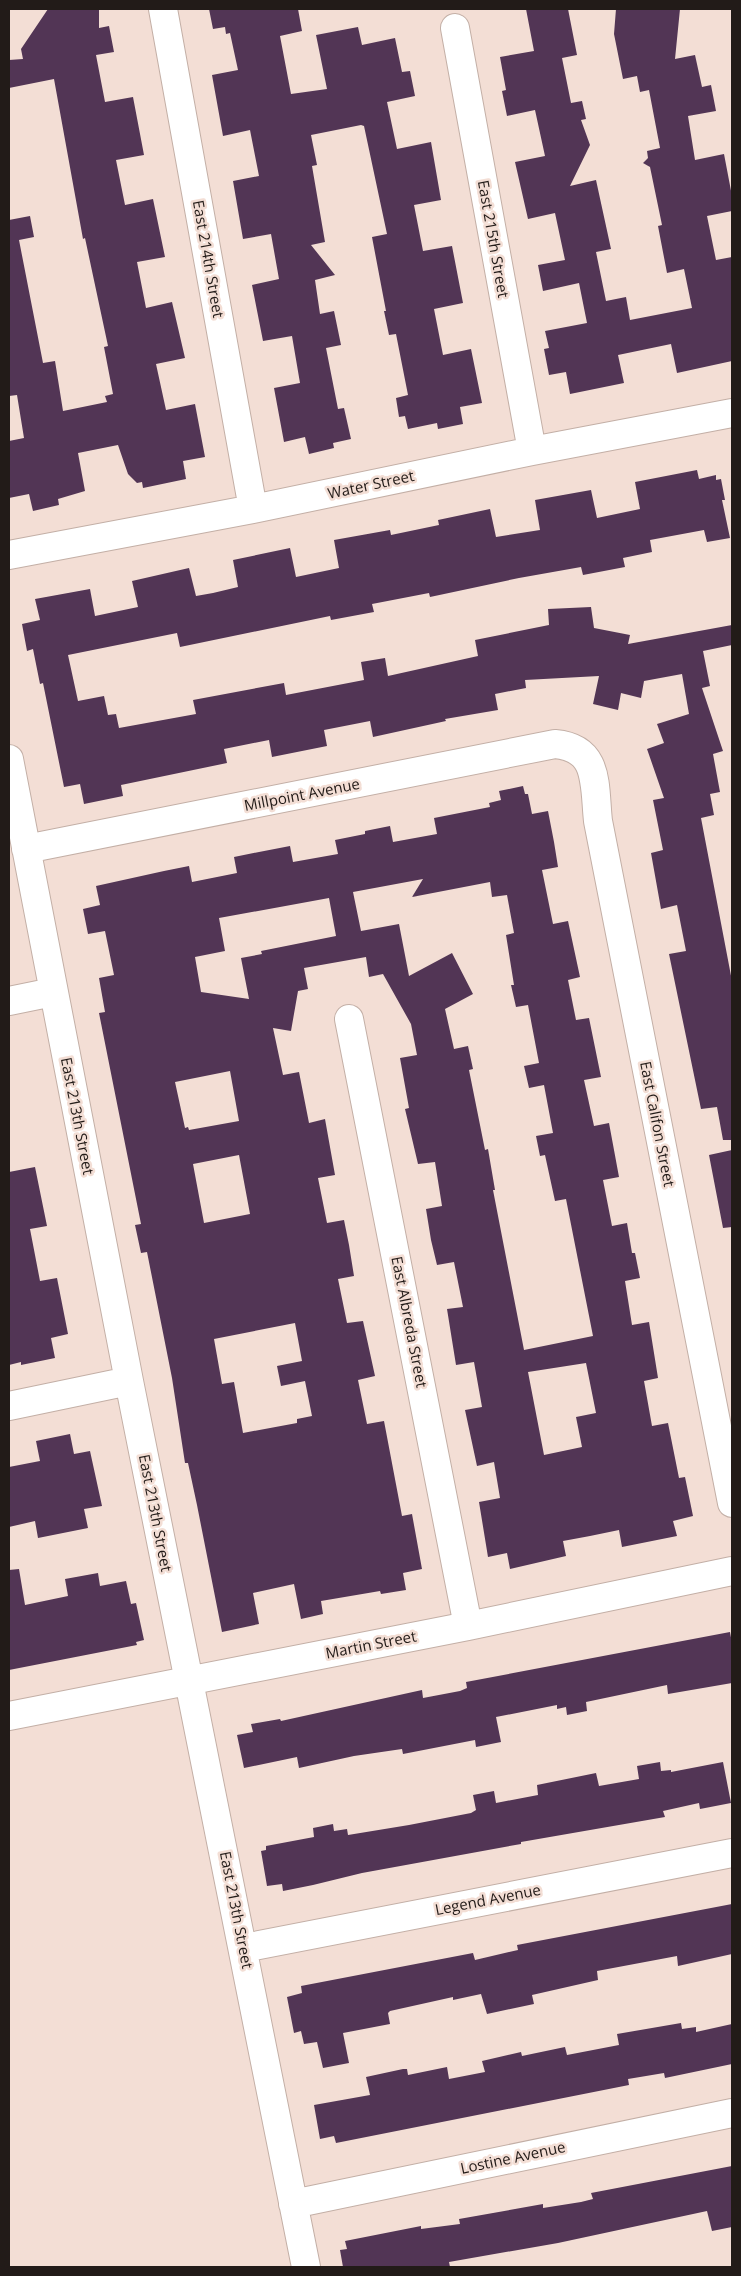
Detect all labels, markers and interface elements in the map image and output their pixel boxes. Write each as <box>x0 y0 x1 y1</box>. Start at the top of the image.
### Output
street label: East 215th Street <box>474 178 514 299</box>
street label: East 214th Street <box>189 198 229 319</box>
street label: Water Street <box>326 465 416 503</box>
street label: Millpoint Avenue <box>242 773 361 815</box>
street label: East 213th Street <box>57 1055 99 1176</box>
street label: East Califon Street <box>636 1059 680 1188</box>
street label: East Albreda Street <box>387 1254 433 1389</box>
street label: East 213th Street <box>135 1452 177 1573</box>
street label: Martin Street <box>324 1625 418 1663</box>
street label: East 213th Street <box>216 1849 258 1970</box>
street label: Legend Avenue <box>433 1879 542 1919</box>
street label: Lostine Avenue <box>458 2136 567 2178</box>

